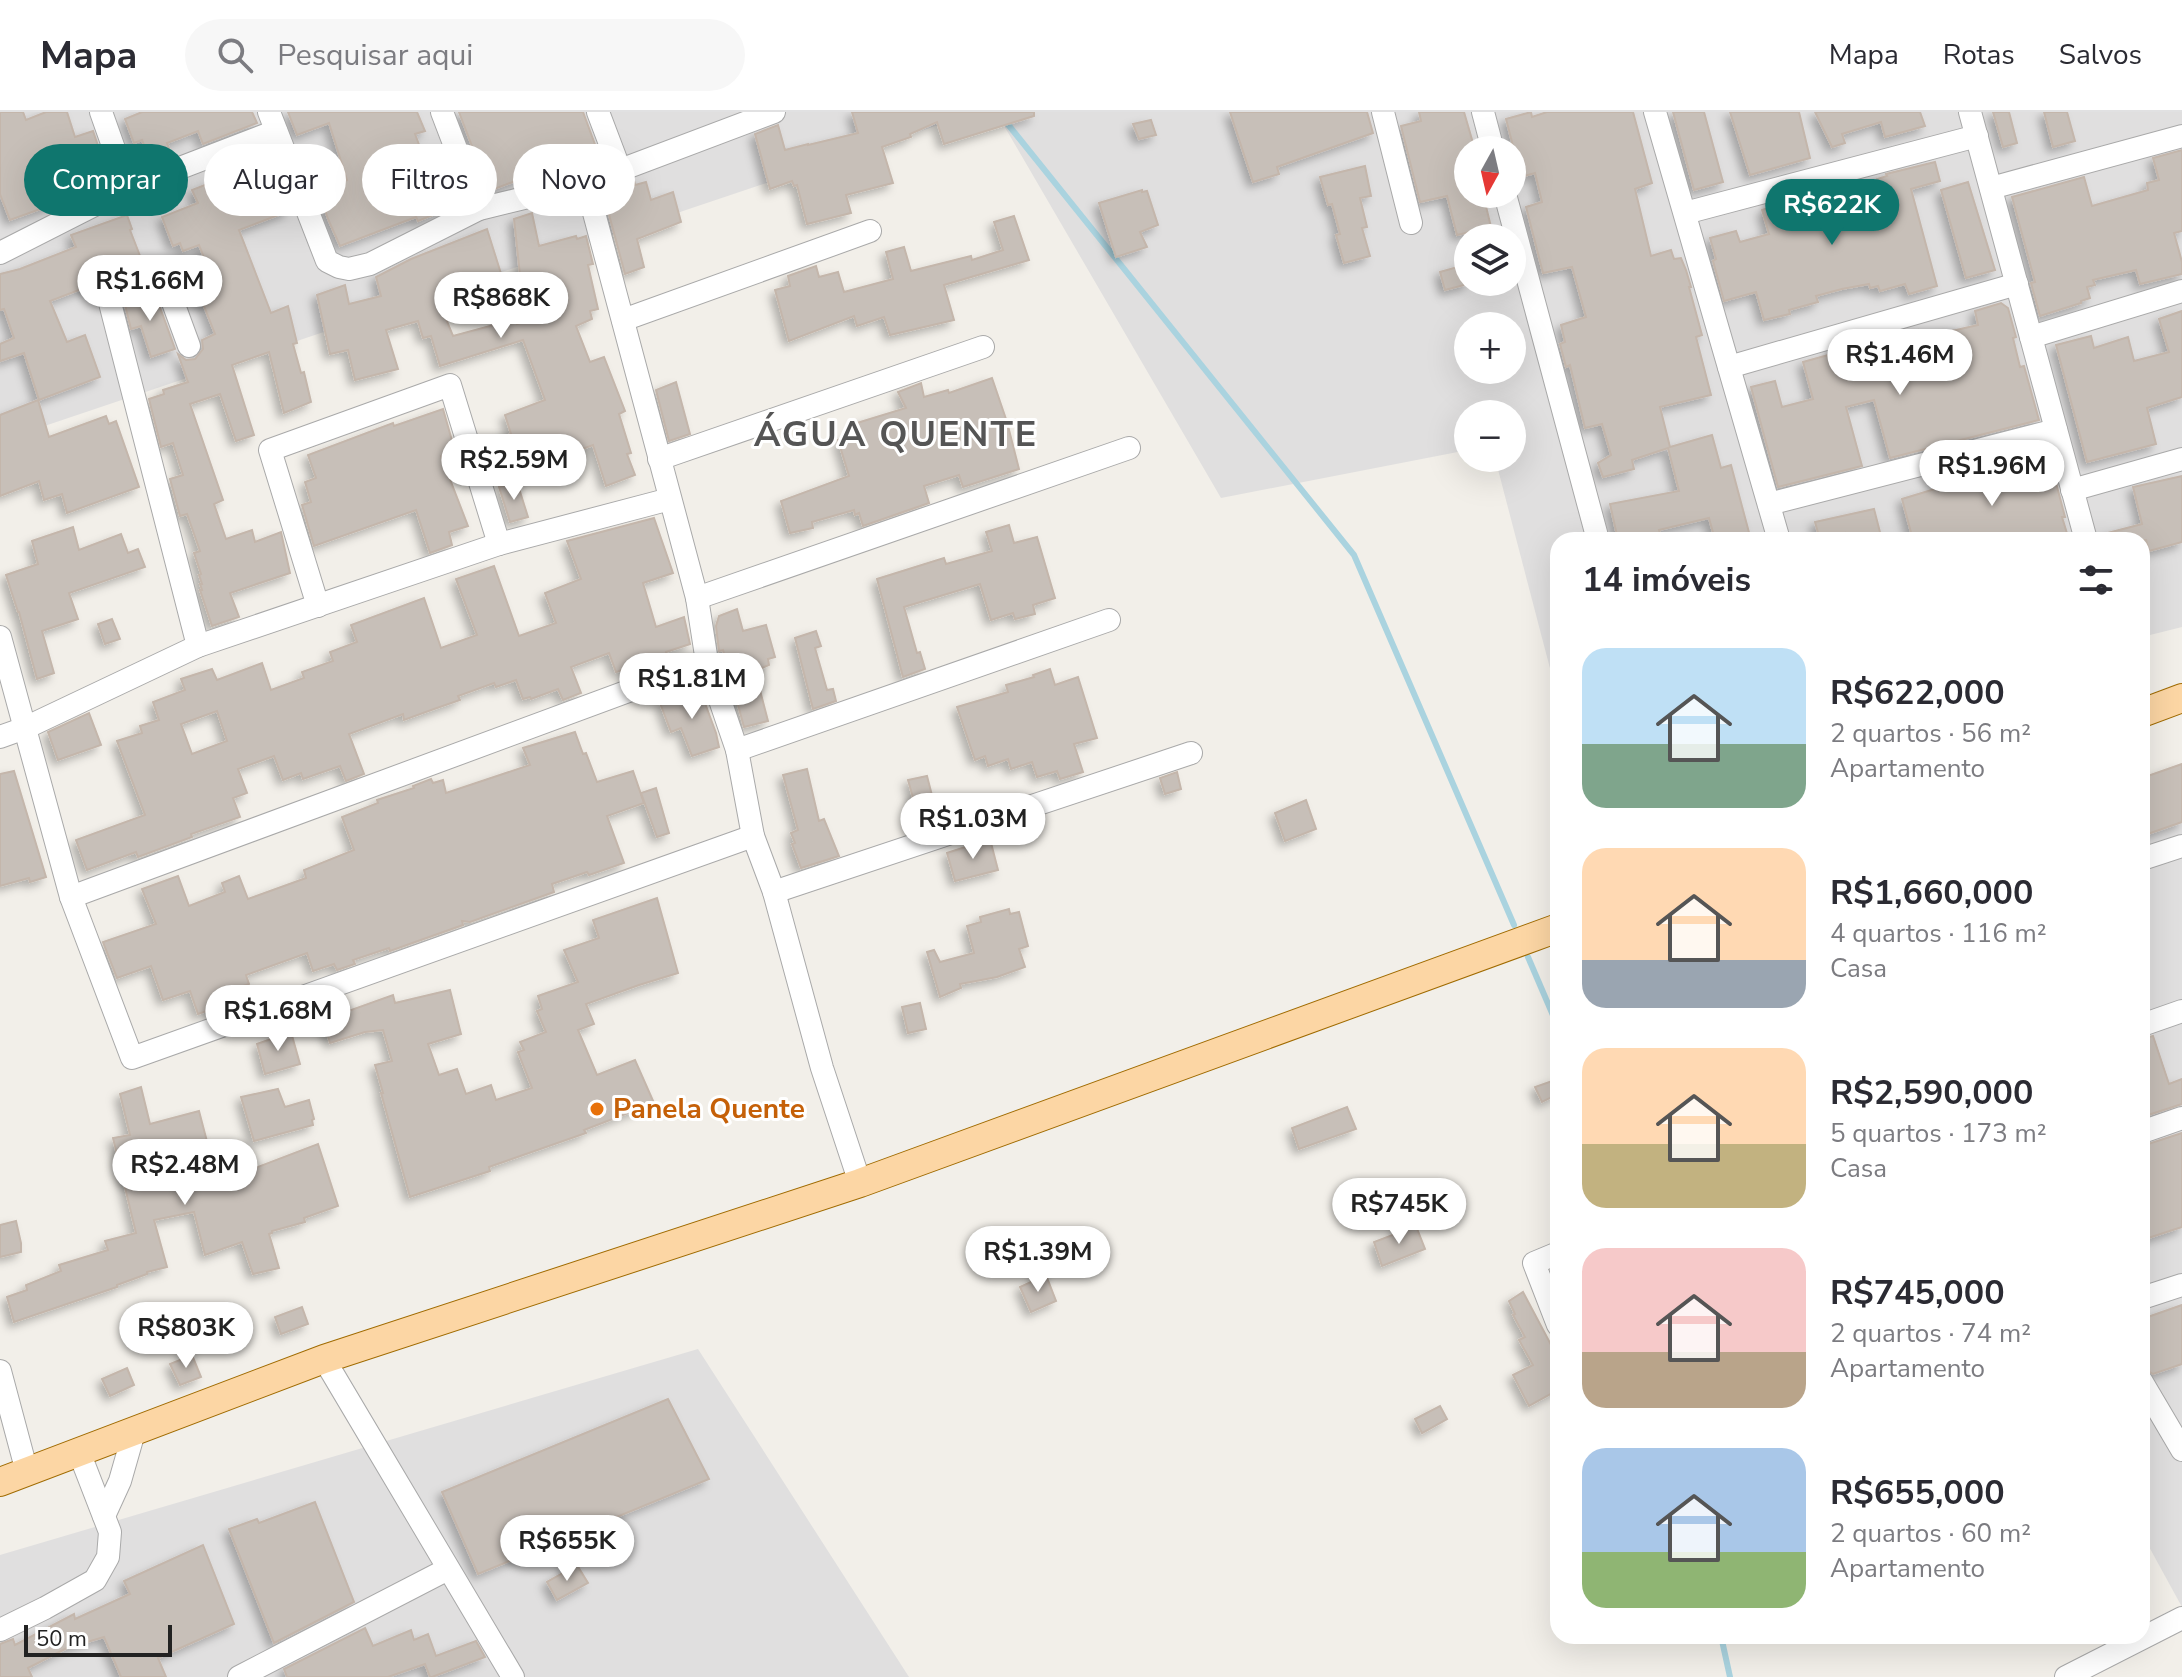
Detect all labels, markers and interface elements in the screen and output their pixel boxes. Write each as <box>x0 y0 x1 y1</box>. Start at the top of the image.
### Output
search box <box>185 19 745 91</box>
text: Mapa <box>40 30 137 81</box>
icon: search <box>213 33 257 77</box>
text: Pesquisar aqui <box>277 35 473 76</box>
text: Mapa <box>1829 36 1899 74</box>
text: Rotas <box>1943 36 2015 74</box>
text: Salvos <box>2059 36 2142 74</box>
north arrow <box>1454 136 1526 208</box>
map controls <box>1454 136 1526 472</box>
chip: Comprar <box>24 144 188 216</box>
chip: Alugar <box>204 144 346 216</box>
chip: Filtros <box>362 144 497 216</box>
chip: Novo <box>513 144 635 216</box>
pin: R$622K <box>1767 179 1897 247</box>
text: R$622K <box>1783 187 1881 222</box>
button: layers <box>1454 224 1526 296</box>
pin: R$1.66M <box>76 255 224 323</box>
text: R$1.66M <box>95 263 205 298</box>
pin: R$868K <box>436 272 566 340</box>
text: R$868K <box>452 280 550 315</box>
button: + <box>1454 312 1526 384</box>
pin: R$1.46M <box>1826 329 1974 397</box>
text: R$1.46M <box>1845 337 1955 372</box>
button: − <box>1454 400 1526 472</box>
district label: ÁGUA QUENTE <box>754 410 1038 459</box>
pin: R$2.59M <box>440 434 588 502</box>
pin: R$1.96M <box>1918 440 2066 508</box>
text: R$2.59M <box>459 442 569 477</box>
text: R$1.96M <box>1937 448 2047 483</box>
text: 14 imóveis <box>1582 557 1751 603</box>
icon: filters <box>2074 558 2118 602</box>
pin: R$1.81M <box>618 653 766 721</box>
text: R$1.81M <box>637 661 747 696</box>
text: R$622,000 <box>1830 670 2005 716</box>
icon: home <box>1646 680 1742 776</box>
text: 2 quartos · 56 m² <box>1830 716 2031 751</box>
text: Apartamento <box>1830 751 1985 786</box>
pin: R$1.03M <box>899 793 1047 861</box>
text: R$1.03M <box>918 801 1028 836</box>
text: R$1,660,000 <box>1830 870 2033 916</box>
icon: home <box>1646 880 1742 976</box>
text: 4 quartos · 116 m² <box>1830 916 2047 951</box>
text: Casa <box>1830 951 1887 986</box>
pin: R$1.68M <box>204 985 352 1053</box>
text: R$1.68M <box>223 993 333 1028</box>
text: R$2,590,000 <box>1830 1070 2033 1116</box>
icon: home <box>1646 1080 1742 1176</box>
place label: Panela Quente <box>613 1090 805 1128</box>
marker: Panela Quente <box>588 1100 606 1118</box>
text: 5 quartos · 173 m² <box>1830 1116 2047 1151</box>
pin: R$2.48M <box>111 1139 259 1207</box>
text: R$2.48M <box>130 1147 240 1182</box>
text: Casa <box>1830 1151 1887 1186</box>
pin: R$745K <box>1334 1178 1464 1246</box>
text: R$745K <box>1350 1186 1448 1221</box>
pin: R$1.39M <box>964 1226 1112 1294</box>
text: R$1.39M <box>983 1234 1093 1269</box>
text: R$745,000 <box>1830 1270 2005 1316</box>
icon: home <box>1646 1280 1742 1376</box>
pin: R$803K <box>121 1302 251 1370</box>
text: R$803K <box>137 1310 235 1345</box>
text: 2 quartos · 74 m² <box>1830 1316 2031 1351</box>
text: Apartamento <box>1830 1351 1985 1386</box>
text: R$655,000 <box>1830 1470 2005 1516</box>
icon: home <box>1646 1480 1742 1576</box>
pin: R$655K <box>502 1515 632 1583</box>
text: 2 quartos · 60 m² <box>1830 1516 2031 1551</box>
text: R$655K <box>518 1523 616 1558</box>
text: Apartamento <box>1830 1551 1985 1586</box>
scale bar <box>24 1621 172 1657</box>
text: 50 m <box>36 1624 87 1654</box>

